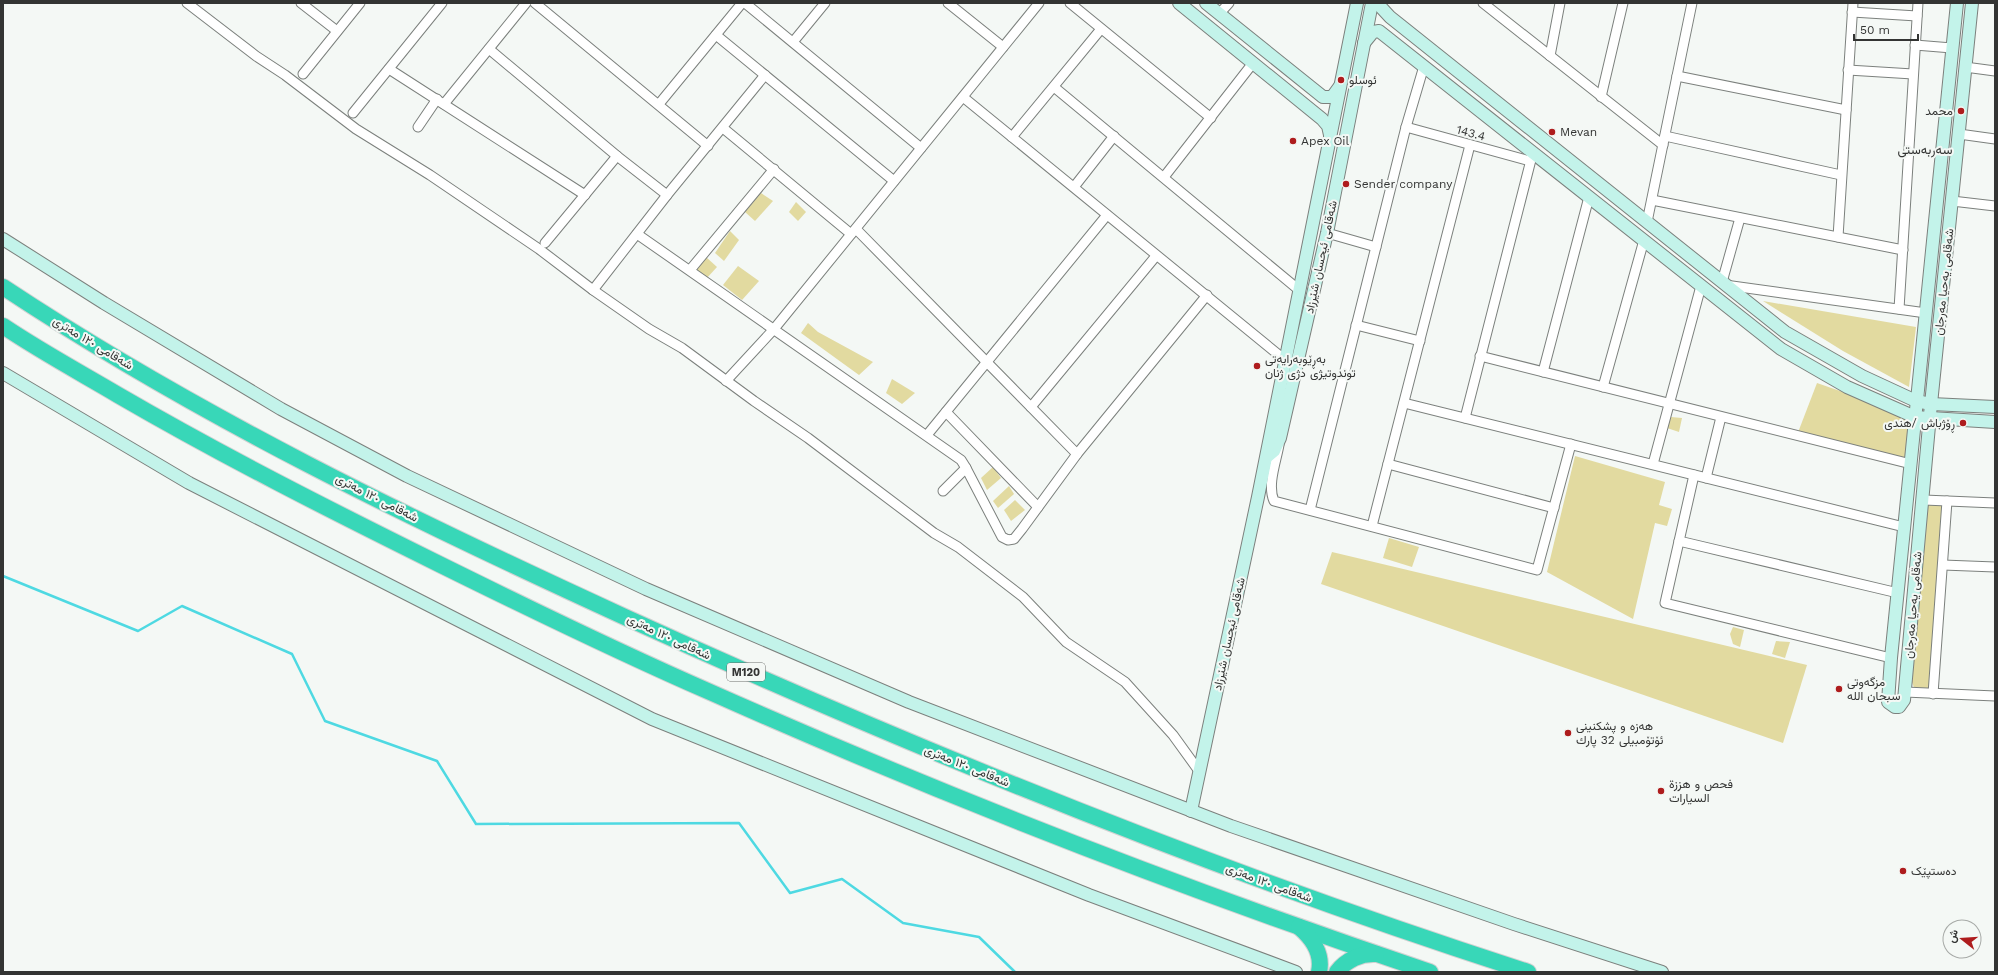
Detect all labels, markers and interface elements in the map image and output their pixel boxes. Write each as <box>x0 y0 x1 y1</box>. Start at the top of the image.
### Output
scale bar <box>1854 16 1918 42</box>
text: 50 m <box>1860 23 1890 37</box>
place label: ئوسلو <box>1349 73 1377 88</box>
marker: ئوسلو <box>1336 75 1346 85</box>
place label: محمد <box>1925 104 1953 118</box>
marker: محمد <box>1956 106 1966 116</box>
street label: 143.4 <box>1455 122 1487 144</box>
place label: Mevan <box>1560 125 1597 139</box>
marker: Mevan <box>1547 127 1557 137</box>
place label: Apex Oil <box>1301 134 1349 148</box>
marker: Apex Oil <box>1288 136 1298 146</box>
district label: سه‌ربه‌ستی <box>1897 142 1953 158</box>
place label: Sender company <box>1354 177 1453 191</box>
marker: Sender company <box>1341 179 1351 189</box>
street label: شەقامی ئیحسان شێرزاد <box>1302 199 1341 315</box>
street label: شەقامی یەحیا مەرجان <box>1931 228 1958 336</box>
street label: شەقامی ١٢٠ مەتری <box>50 314 135 373</box>
place label: بەڕێوبەرایەتی توندوتیژی دژی ژنان <box>1265 352 1356 381</box>
marker: بەڕێوبەرایەتی توندوتیژی دژی ژنان <box>1252 361 1262 371</box>
place label: ڕۆژباش /ھندی <box>1884 416 1955 433</box>
marker: ڕۆژباش /ھندی <box>1958 418 1968 428</box>
street label: شەقامی ١٢٠ مەتری <box>333 471 421 526</box>
street label: شەقامی یەحیا مەرجان <box>1901 551 1926 659</box>
street label: شەقامی ئیحسان شێرزاد <box>1210 576 1249 692</box>
street label: شەقامی ١٢٠ مەتری <box>625 612 713 663</box>
road number: M120 <box>727 663 765 681</box>
place label: مزگەوتی سبحان اللە <box>1847 675 1900 703</box>
marker: مزگەوتی سبحان اللە <box>1834 684 1844 694</box>
place label: هه‌زه‌ و پشكنینی ئۆتۆمبیلی 32 پارك <box>1576 719 1664 748</box>
marker: هه‌زه‌ و پشكنینی ئۆتۆمبیلی 32 پارك <box>1563 728 1573 738</box>
street label: شەقامی ١٢٠ مەتری <box>922 743 1012 790</box>
place label: فحص و هززة السيارات <box>1669 777 1733 806</box>
marker: فحص و هززة السيارات <box>1656 786 1666 796</box>
street label: شەقامی ١٢٠ مەتری <box>1224 861 1314 906</box>
place label: دەستپێک <box>1911 864 1957 879</box>
marker: دەستپێک <box>1898 866 1908 876</box>
north arrow <box>1942 919 1982 959</box>
text: ش <box>1945 928 1961 944</box>

